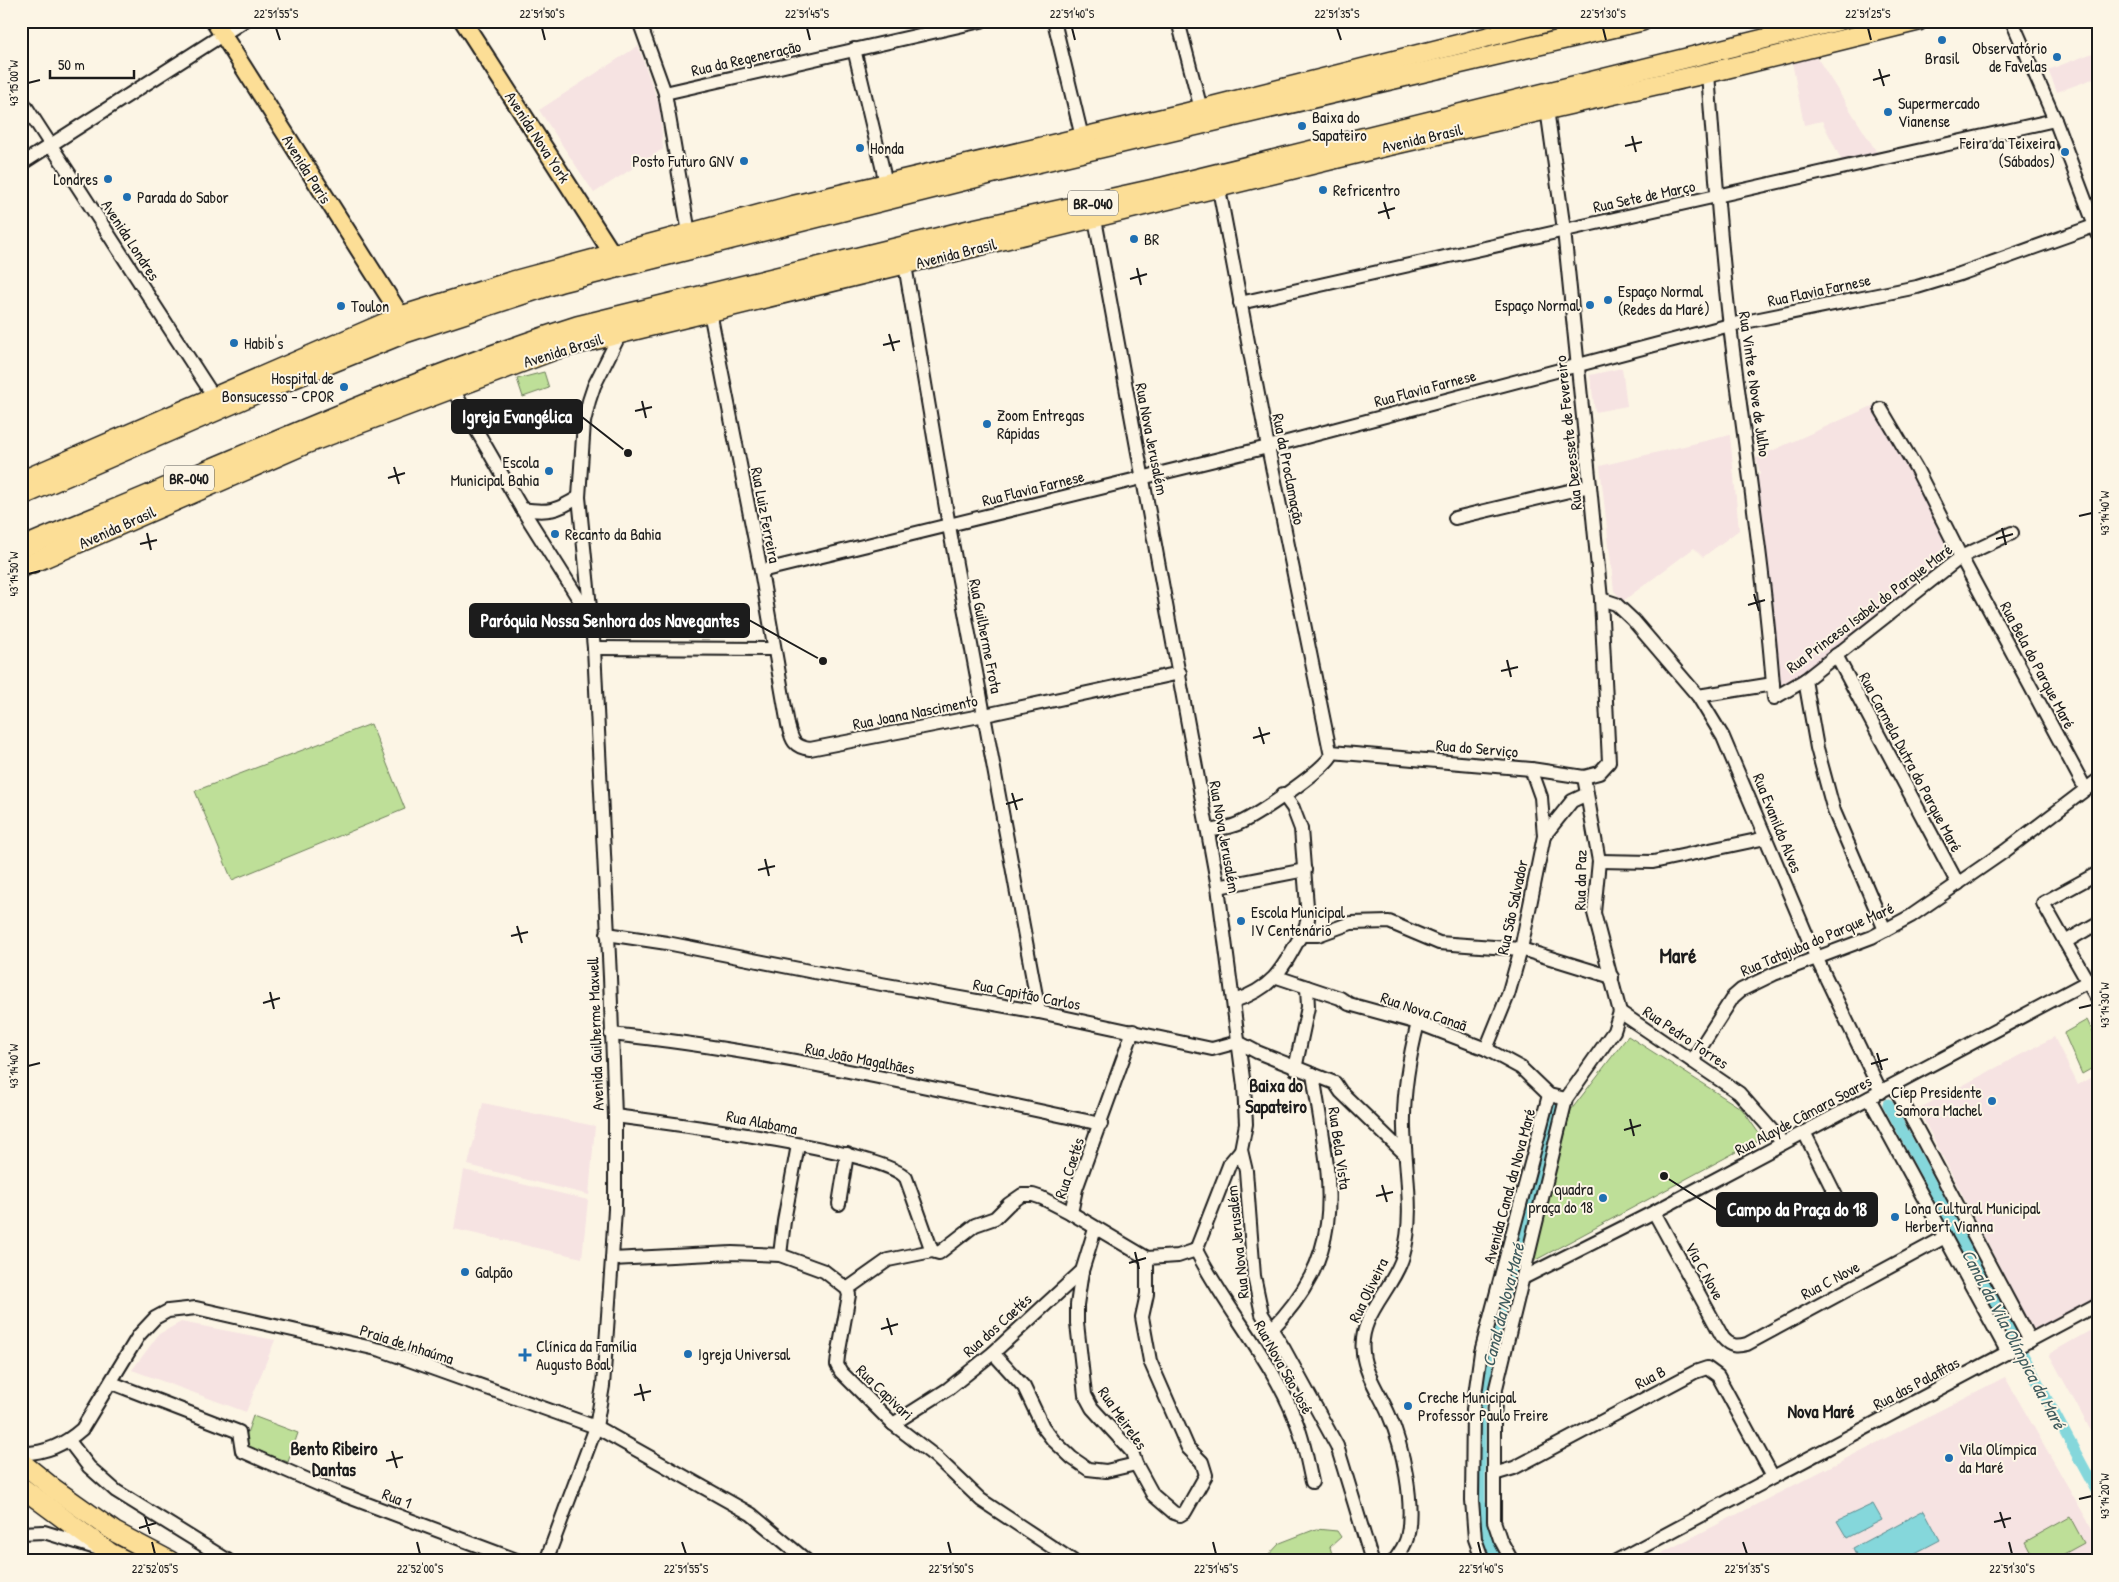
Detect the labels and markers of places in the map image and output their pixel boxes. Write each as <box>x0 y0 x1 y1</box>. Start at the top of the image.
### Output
marker: Brasil <box>1936 34 1948 46</box>
place label: Observatório de Favelas <box>1972 37 2048 77</box>
place label: Brasil <box>1925 47 1960 69</box>
marker: Observatório de Favelas <box>2051 51 2063 63</box>
place label: Supermercado Vianense <box>1898 92 1980 132</box>
place label: Baixa do Sapateiro <box>1312 106 1367 146</box>
marker: Supermercado Vianense <box>1882 106 1894 118</box>
marker: Baixa do Sapateiro <box>1296 120 1308 132</box>
place label: Feira da Teixeira (Sábados) <box>1959 132 2055 172</box>
place label: Honda <box>870 137 904 159</box>
marker: Honda <box>854 142 866 154</box>
marker: Feira da Teixeira (Sábados) <box>2059 146 2071 158</box>
place label: Posto Futuro GNV <box>632 150 734 172</box>
marker: Posto Futuro GNV <box>738 155 750 167</box>
place label: Londres <box>53 168 98 190</box>
marker: Londres <box>102 173 114 185</box>
place label: Refricentro <box>1333 179 1401 201</box>
marker: Refricentro <box>1317 184 1329 196</box>
place label: Parada do Sabor <box>137 186 229 208</box>
marker: Parada do Sabor <box>121 191 133 203</box>
place label: BR <box>1144 228 1159 250</box>
marker: BR <box>1128 233 1140 245</box>
place label: Espaço Normal (Redes da Maré) <box>1618 280 1710 320</box>
place label: Espaço Normal <box>1495 294 1581 316</box>
marker: Espaço Normal (Redes da Maré) <box>1602 294 1614 306</box>
place label: Toulon <box>351 295 389 317</box>
marker: Espaço Normal <box>1584 299 1596 311</box>
marker: Toulon <box>335 300 347 312</box>
place label: Habib's <box>244 332 283 354</box>
marker: Habib's <box>228 337 240 349</box>
place label: Hospital de Bonsucesso - CPOR <box>222 367 335 407</box>
marker: Hospital de Bonsucesso - CPOR <box>338 381 350 393</box>
callout: Igreja Evangélica <box>452 400 582 433</box>
place label: Zoom Entregas Rápidas <box>997 404 1084 444</box>
marker: Zoom Entregas Rápidas <box>981 418 993 430</box>
place label: Escola Municipal Bahia <box>450 451 539 491</box>
marker: Escola Municipal Bahia <box>543 465 555 477</box>
place label: Recanto da Bahia <box>565 523 661 545</box>
marker: Recanto da Bahia <box>549 528 561 540</box>
callout: Paróquia Nossa Senhora dos Navegantes <box>470 604 749 637</box>
place label: Escola Municipal IV Centenário <box>1251 901 1346 941</box>
marker: Escola Municipal IV Centenário <box>1235 915 1247 927</box>
place label: Ciep Presidente Samora Machel <box>1891 1081 1983 1121</box>
marker: Ciep Presidente Samora Machel <box>1986 1095 1998 1107</box>
place label: quadra praça do 18 <box>1528 1178 1593 1218</box>
marker: quadra praça do 18 <box>1597 1192 1609 1204</box>
callout: Campo da Praça do 18 <box>1717 1193 1877 1226</box>
place label: Lona Cultural Municipal Herbert Vianna <box>1905 1197 2041 1237</box>
marker: Lona Cultural Municipal Herbert Vianna <box>1889 1211 1901 1223</box>
place label: Galpão <box>475 1261 513 1283</box>
marker: Galpão <box>459 1266 471 1278</box>
place label: Clínica da Família Augusto Boal <box>536 1335 637 1375</box>
place label: Igreja Universal <box>698 1343 791 1365</box>
marker: Clínica da Família Augusto Boal <box>518 1348 532 1362</box>
marker: Igreja Universal <box>682 1348 694 1360</box>
place label: Creche Municipal Professor Paulo Freire <box>1418 1386 1549 1426</box>
marker: Creche Municipal Professor Paulo Freire <box>1402 1400 1414 1412</box>
place label: Vila Olímpica da Maré <box>1959 1438 2036 1478</box>
marker: Vila Olímpica da Maré <box>1943 1452 1955 1464</box>

